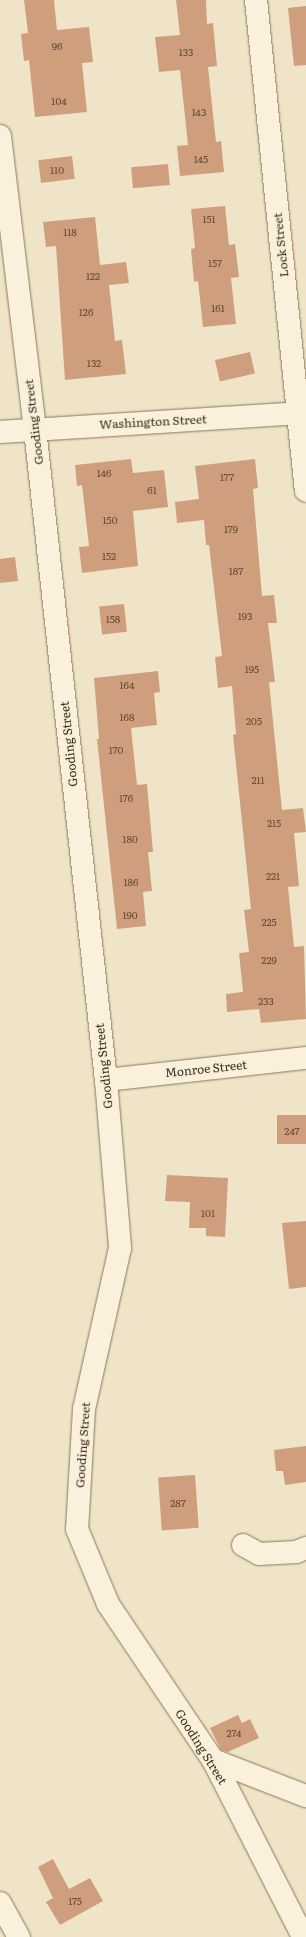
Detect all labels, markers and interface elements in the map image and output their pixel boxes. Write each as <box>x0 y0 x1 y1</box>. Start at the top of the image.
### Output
house number: 96 <box>52 40 62 52</box>
house number: 133 <box>179 46 193 58</box>
house number: 104 <box>51 95 67 107</box>
house number: 143 <box>192 106 206 118</box>
house number: 145 <box>194 153 208 165</box>
house number: 110 <box>50 164 64 176</box>
street label: Lock Street <box>270 212 292 278</box>
house number: 151 <box>202 213 216 225</box>
house number: 118 <box>63 226 77 238</box>
house number: 157 <box>208 257 222 269</box>
house number: 122 <box>86 270 100 282</box>
house number: 161 <box>211 302 225 314</box>
house number: 126 <box>79 306 93 318</box>
house number: 132 <box>87 357 101 369</box>
street label: Gooding Street <box>22 379 46 465</box>
street label: Washington Street <box>99 412 207 432</box>
house number: 146 <box>97 467 111 479</box>
house number: 177 <box>220 471 234 483</box>
house number: 61 <box>147 484 157 496</box>
house number: 150 <box>103 514 117 526</box>
house number: 179 <box>224 523 238 535</box>
house number: 152 <box>102 550 116 562</box>
house number: 187 <box>229 565 243 577</box>
house number: 193 <box>238 610 252 622</box>
house number: 158 <box>106 613 120 625</box>
house number: 195 <box>245 663 259 675</box>
house number: 164 <box>120 679 134 691</box>
street label: Gooding Street <box>57 701 81 787</box>
house number: 168 <box>120 711 134 723</box>
house number: 205 <box>246 715 262 727</box>
house number: 170 <box>109 744 123 756</box>
house number: 211 <box>251 774 265 786</box>
house number: 176 <box>119 792 133 804</box>
house number: 215 <box>267 817 281 829</box>
house number: 180 <box>122 833 138 845</box>
house number: 221 <box>266 870 280 882</box>
house number: 186 <box>124 876 138 888</box>
house number: 190 <box>122 909 138 921</box>
house number: 225 <box>261 916 277 928</box>
house number: 229 <box>261 954 277 966</box>
house number: 233 <box>258 995 274 1007</box>
street label: Gooding Street <box>92 1023 116 1109</box>
street label: Monroe Street <box>164 1058 248 1080</box>
house number: 247 <box>284 1125 300 1137</box>
house number: 101 <box>201 1207 215 1219</box>
street label: Gooding Street <box>73 1402 93 1488</box>
house number: 287 <box>170 1497 186 1509</box>
street label: Gooding Street <box>172 1707 230 1787</box>
house number: 274 <box>227 1727 241 1739</box>
house number: 175 <box>68 1895 82 1907</box>

